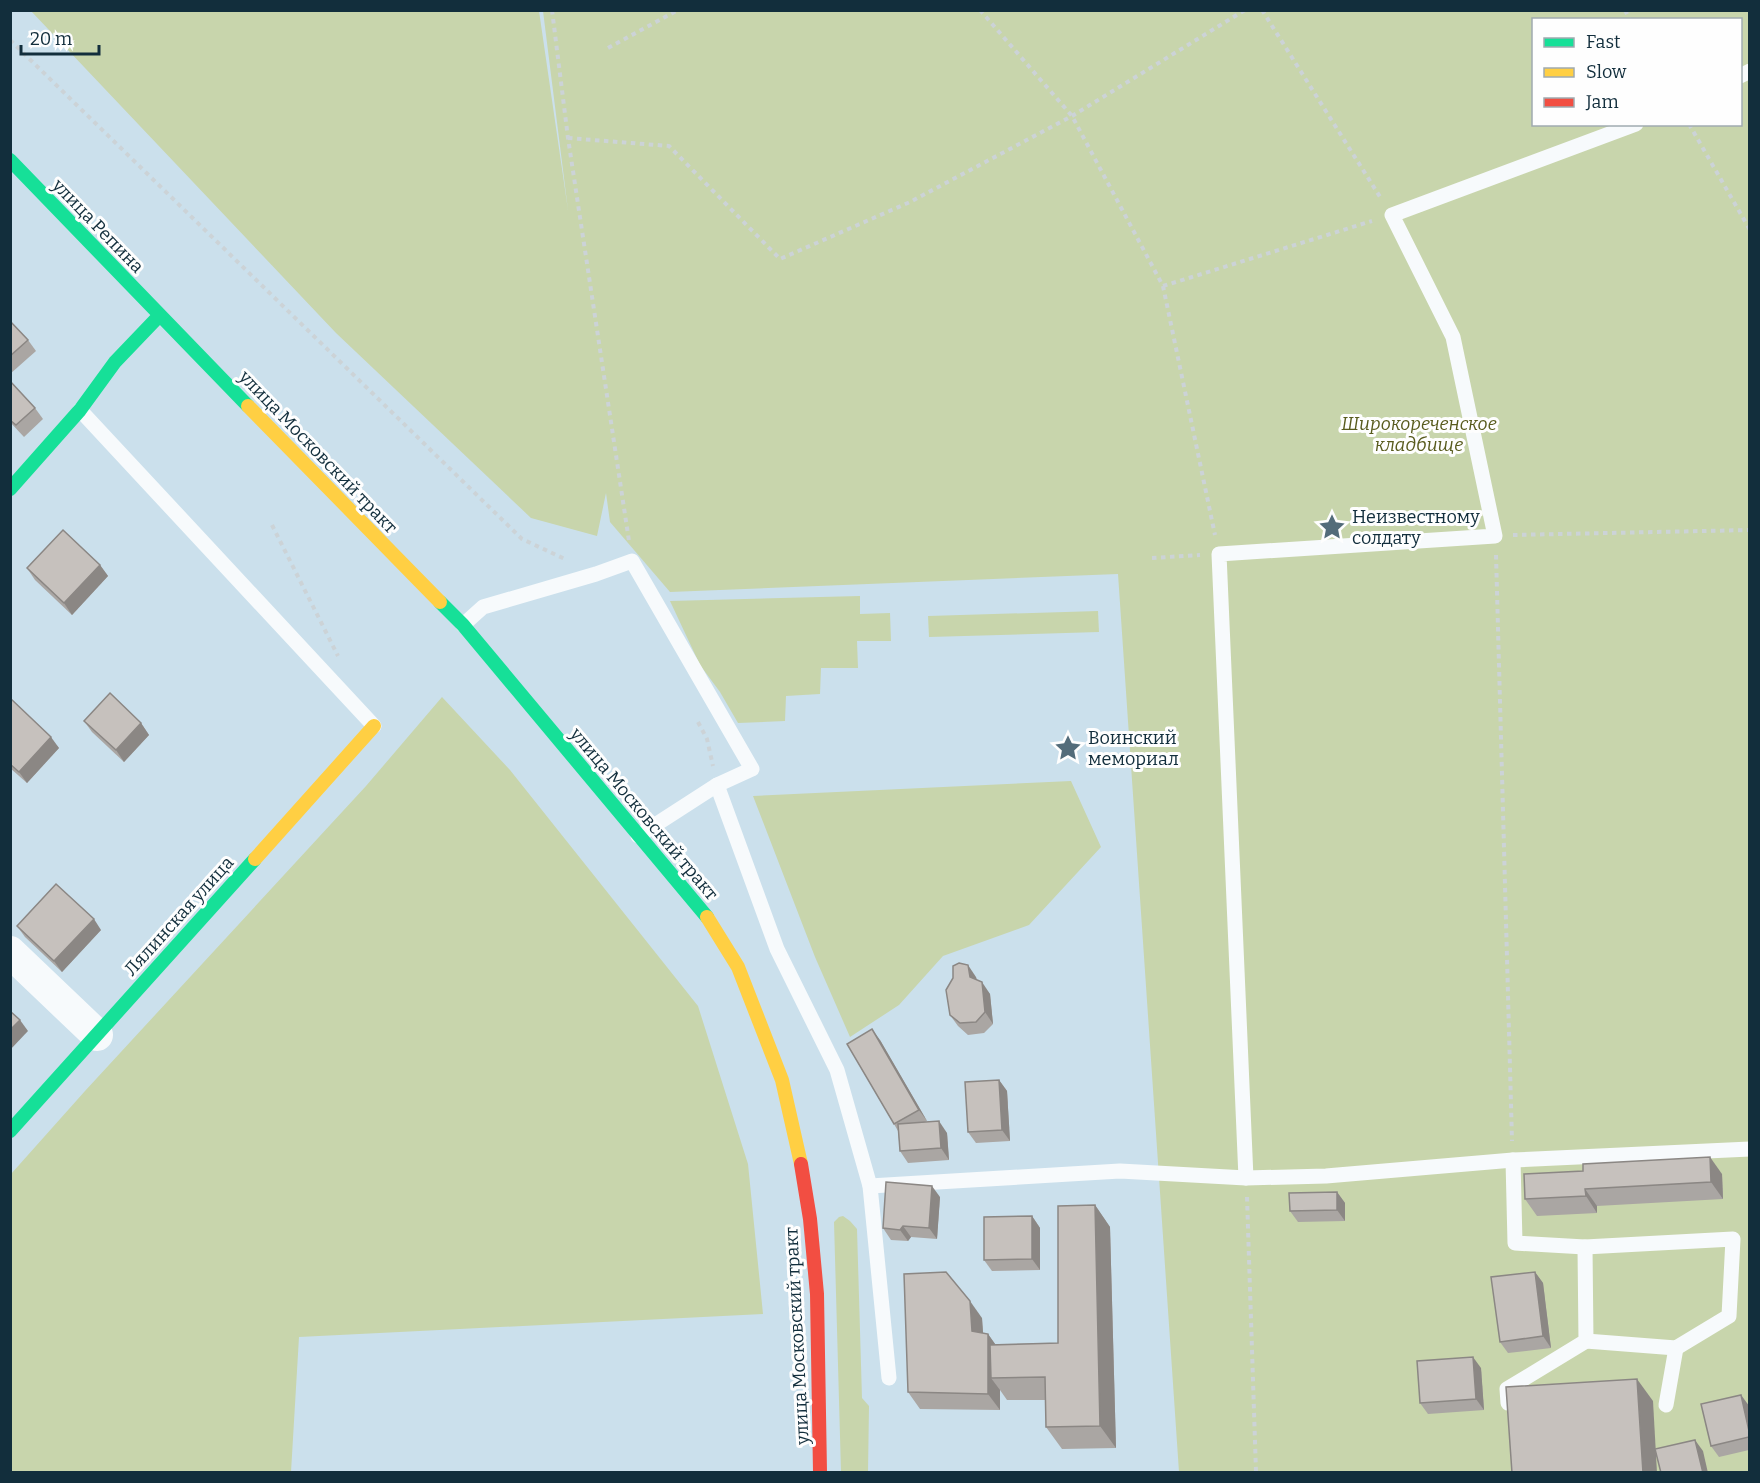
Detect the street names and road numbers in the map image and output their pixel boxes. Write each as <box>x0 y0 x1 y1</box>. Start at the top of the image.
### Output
street label: улица Репина <box>47 174 149 278</box>
street label: улица Московский тракт <box>234 365 402 538</box>
street label: улица Московский тракт <box>565 723 723 905</box>
street label: Лялинская улица <box>120 852 238 980</box>
street label: улица Московский тракт <box>780 1227 814 1446</box>

